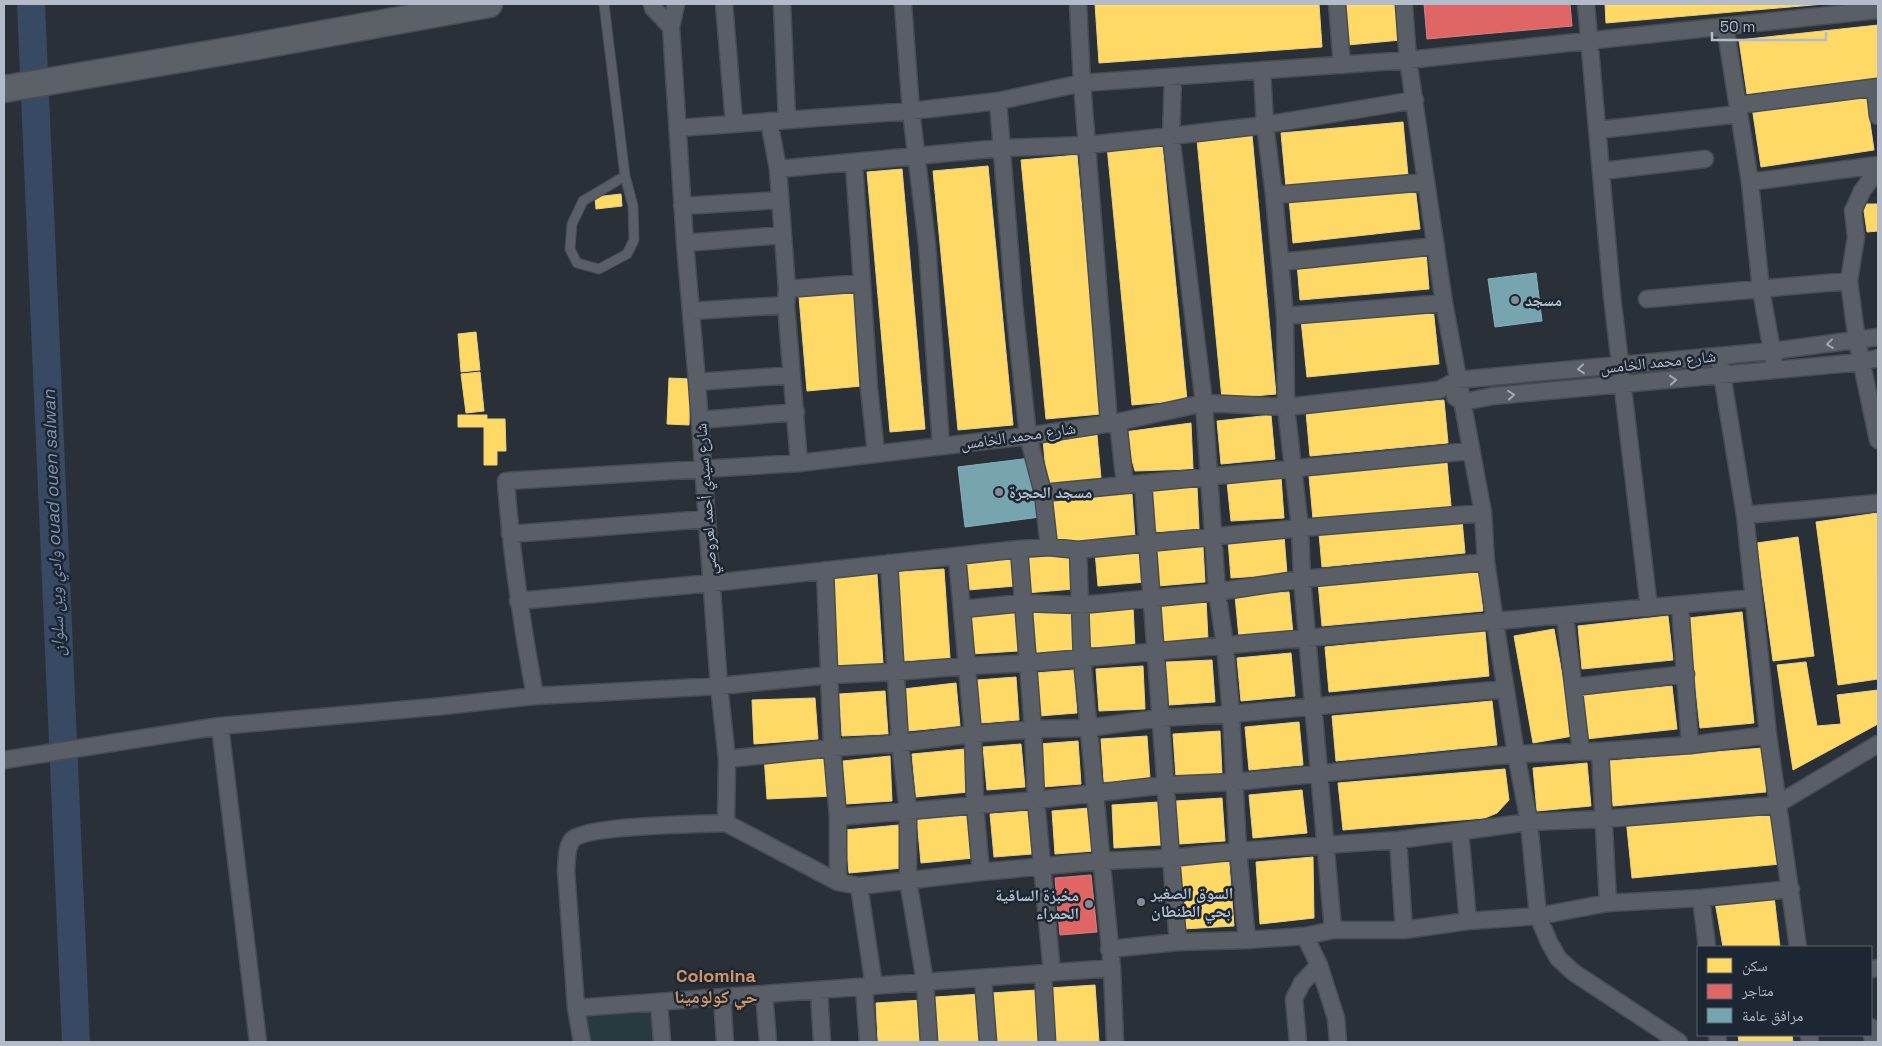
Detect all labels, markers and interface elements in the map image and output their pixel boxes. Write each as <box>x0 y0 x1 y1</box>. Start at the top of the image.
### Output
scale bar <box>1712 10 1826 42</box>
text: 50 m <box>1720 17 1755 36</box>
place label: مسجد <box>1525 290 1562 311</box>
marker: مسجد <box>1509 294 1521 306</box>
one-way arrow <box>1826 338 1834 349</box>
street label: شارع محمد الخامس <box>1599 345 1717 379</box>
one-way arrow <box>1577 364 1585 375</box>
one-way arrow <box>1669 375 1677 386</box>
water label: وادي وين سلوان ouad ouen salwan <box>37 388 73 657</box>
one-way arrow <box>1507 389 1515 400</box>
street label: شارع محمد الخامس <box>959 418 1077 454</box>
street label: شارع سيدي أحمد لعروصي <box>690 422 724 576</box>
place label: مسجد الحجرة <box>1009 482 1092 503</box>
marker: مسجد الحجرة <box>993 486 1005 498</box>
place label: السوق الصغير بحي الطنطان <box>1150 883 1233 923</box>
place label: مخبزة الساقية الحمراء <box>995 885 1079 924</box>
marker: السوق الصغير بحي الطنطان <box>1135 896 1147 908</box>
marker: مخبزة الساقية الحمراء <box>1083 898 1095 910</box>
legend <box>1697 946 1872 1036</box>
text: سكن <box>1742 956 1768 976</box>
district label: Colomina حي كولومينا <box>674 964 758 1011</box>
text: متاجر <box>1741 981 1774 1000</box>
text: مرافق عامة <box>1742 1006 1803 1026</box>

